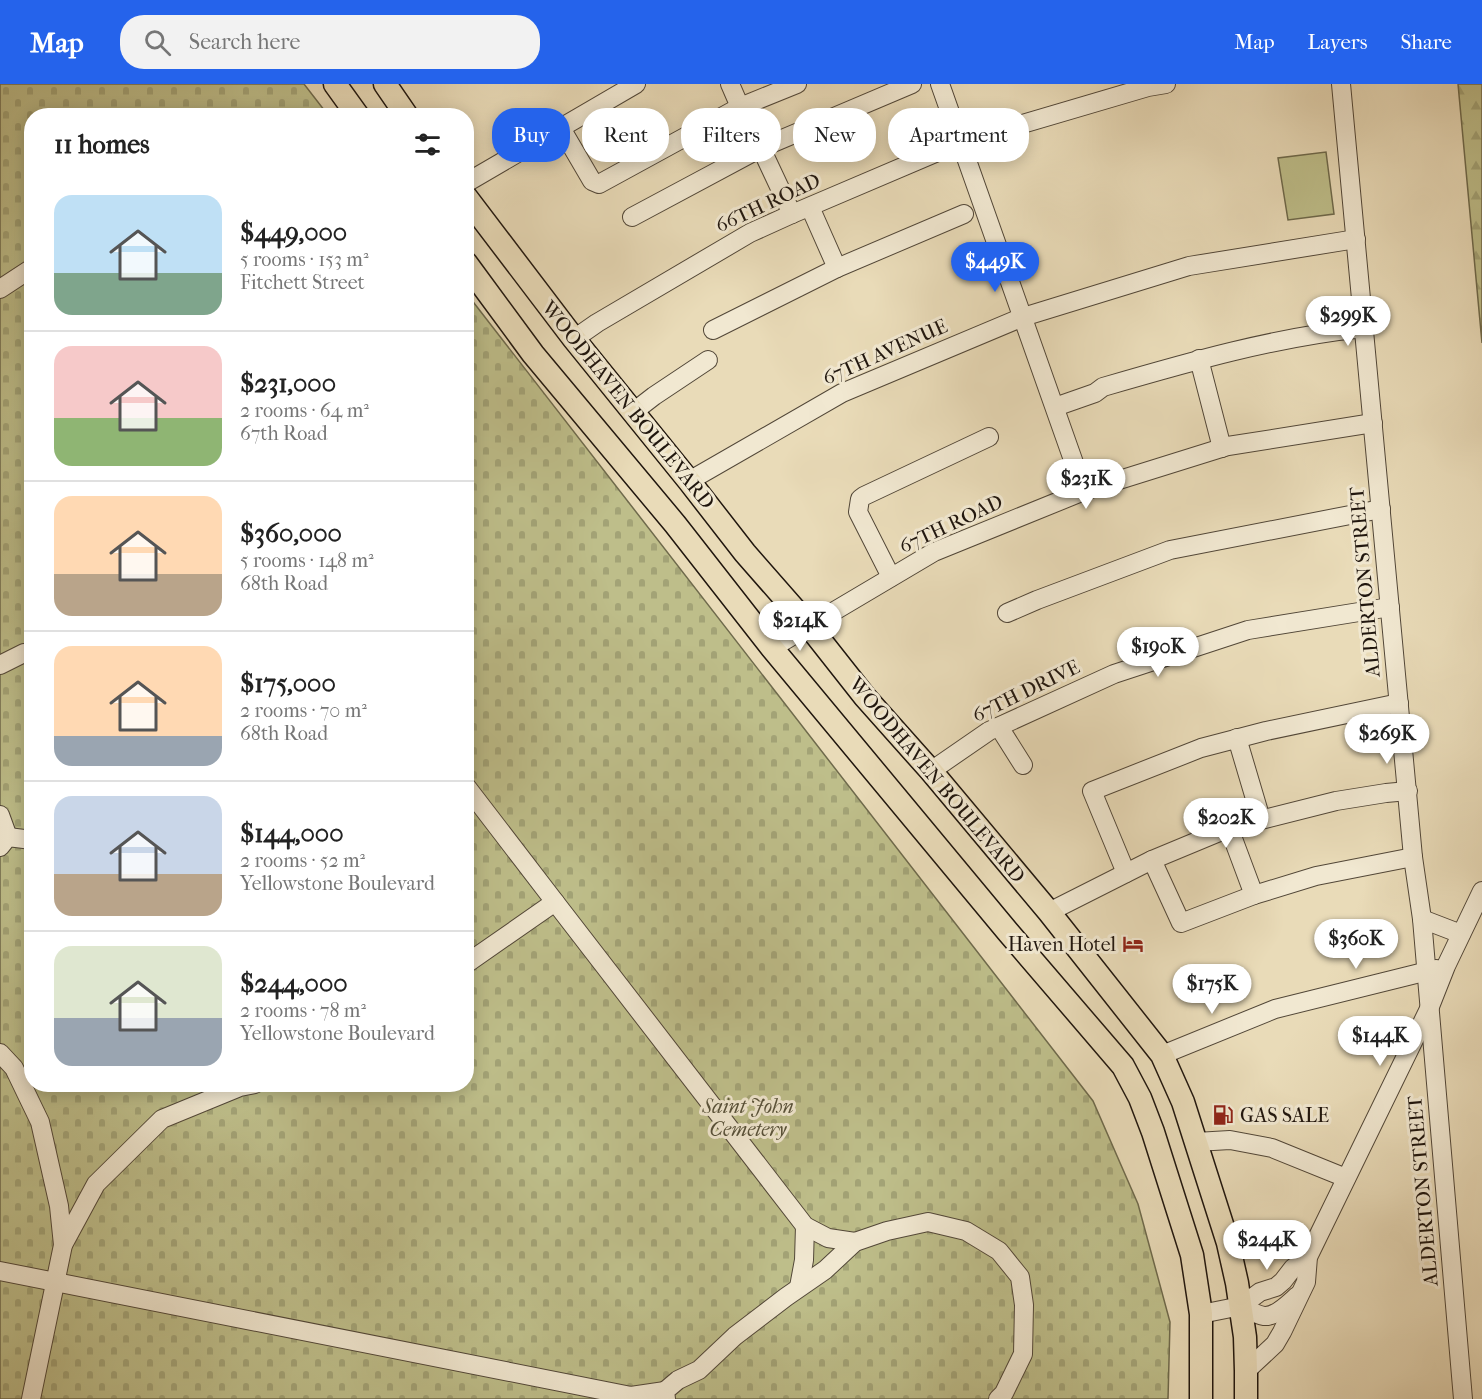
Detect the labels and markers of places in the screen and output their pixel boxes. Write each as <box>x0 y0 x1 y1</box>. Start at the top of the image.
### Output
pin: $449K <box>953 242 1037 293</box>
pin: $299K <box>1306 296 1390 347</box>
pin: $231K <box>1044 459 1128 510</box>
pin: $214K <box>758 601 842 652</box>
pin: $190K <box>1116 627 1200 678</box>
pin: $269K <box>1345 714 1429 765</box>
pin: $202K <box>1184 798 1268 849</box>
pin: $360K <box>1314 919 1398 970</box>
hotel icon: Haven Hotel <box>1121 932 1145 956</box>
place label: Haven Hotel <box>1008 933 1116 956</box>
pin: $175K <box>1170 964 1254 1015</box>
pin: $144K <box>1338 1016 1422 1067</box>
fuel station icon: GAS SALE <box>1211 1103 1235 1127</box>
place label: GAS SALE <box>1240 1104 1329 1127</box>
pin: $244K <box>1225 1220 1309 1271</box>

